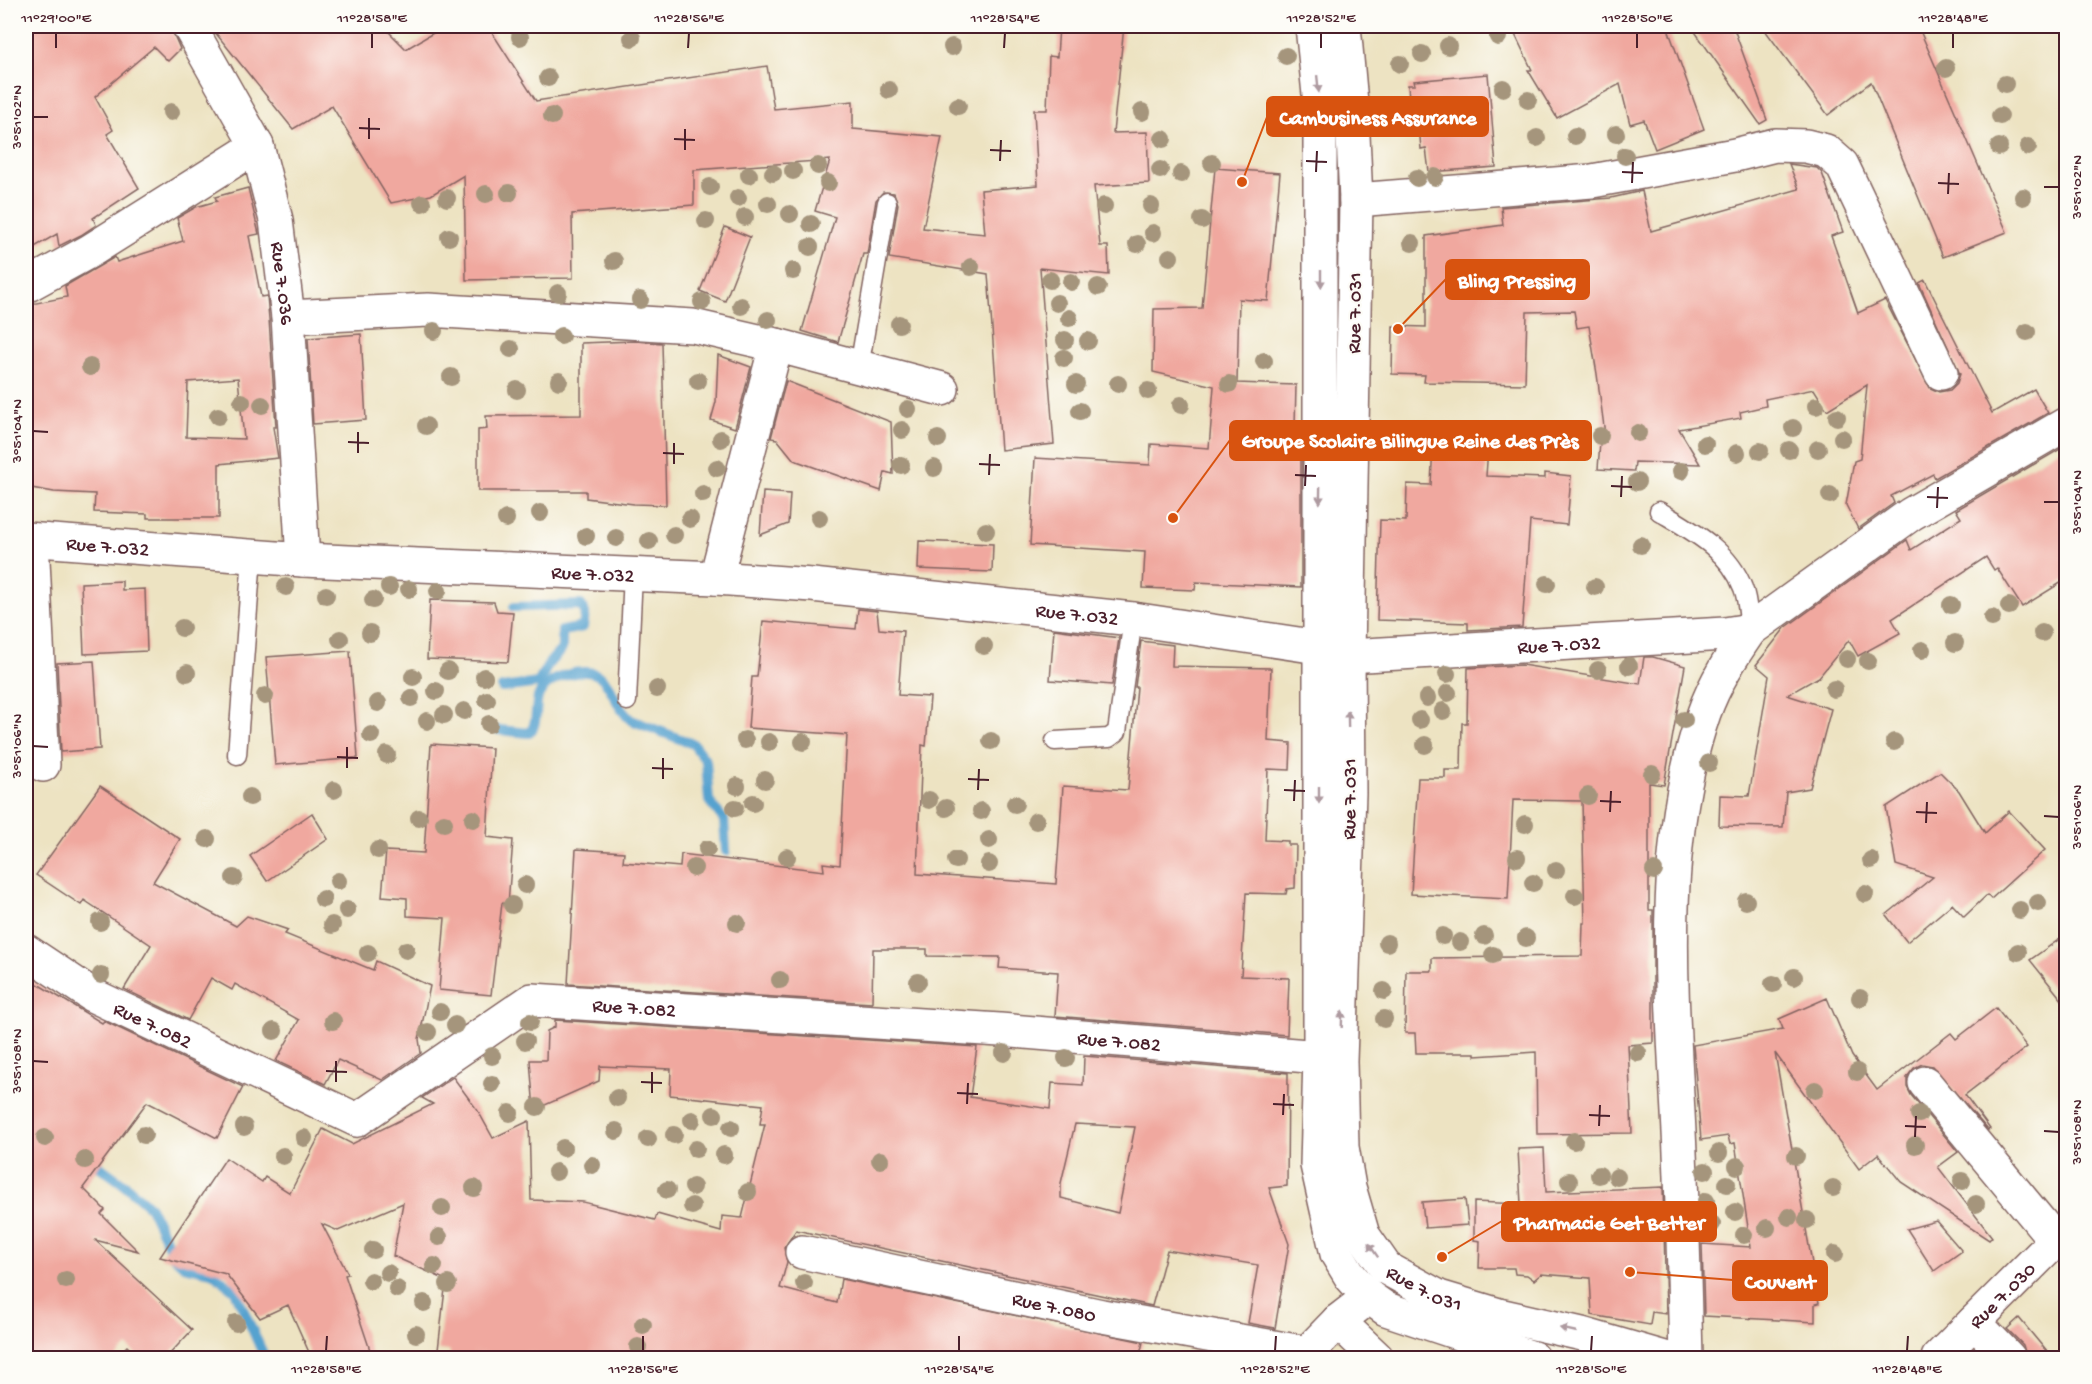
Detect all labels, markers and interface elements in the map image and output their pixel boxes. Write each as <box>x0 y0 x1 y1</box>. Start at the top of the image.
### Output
text: 11°29'00"E <box>20 10 92 28</box>
text: 11°28'58"E <box>336 10 408 28</box>
text: 11°28'56"E <box>653 10 724 28</box>
text: 11°28'54"E <box>970 10 1040 28</box>
text: 11°28'52"E <box>1285 10 1356 28</box>
text: 11°28'50"E <box>1601 10 1673 28</box>
text: 11°28'48"E <box>1917 10 1988 28</box>
one-way arrow <box>1313 74 1323 93</box>
text: 3°51'02"N <box>9 85 27 150</box>
callout: Cambusiness Assurance <box>1267 97 1488 136</box>
text: Cambusiness Assurance <box>1278 108 1478 133</box>
text: 3°51'02"N <box>2069 155 2087 220</box>
street label: Rue 7.036 <box>264 241 297 326</box>
callout: Bling Pressing <box>1446 260 1589 299</box>
one-way arrow <box>1316 269 1325 288</box>
text: Bling Pressing <box>1457 271 1576 296</box>
street label: Rue 7.031 <box>1344 272 1369 354</box>
text: 3°51'04"N <box>9 399 27 464</box>
callout: Groupe Scolaire Bilingue Reine des Près <box>1230 421 1591 460</box>
text: Groupe Scolaire Bilingue Reine des Près <box>1241 431 1580 456</box>
text: 3°51'04"N <box>2069 470 2087 535</box>
one-way arrow <box>1315 485 1325 504</box>
street label: Rue 7.032 <box>65 534 150 563</box>
street label: Rue 7.032 <box>551 563 635 589</box>
street label: Rue 7.032 <box>1034 601 1119 632</box>
street label: Rue 7.032 <box>1517 633 1602 661</box>
one-way arrow <box>1344 709 1353 728</box>
text: 3°51'06"N <box>9 714 27 779</box>
street label: Rue 7.031 <box>1339 758 1364 840</box>
one-way arrow <box>1314 785 1324 804</box>
text: 3°51'06"N <box>2069 785 2087 850</box>
street label: Rue 7.082 <box>592 996 677 1024</box>
street label: Rue 7.082 <box>109 999 195 1055</box>
one-way arrow <box>1337 1009 1347 1028</box>
text: 3°51'08"N <box>9 1028 27 1095</box>
street label: Rue 7.082 <box>1076 1029 1162 1059</box>
text: 3°51'08"N <box>2069 1099 2087 1166</box>
callout: Pharmacie Get Better <box>1502 1202 1716 1241</box>
text: Pharmacie Get Better <box>1513 1213 1707 1238</box>
one-way arrow <box>1367 1242 1379 1258</box>
street label: Rue 7.030 <box>1966 1259 2042 1335</box>
callout: Couvent <box>1733 1261 1827 1300</box>
street label: Rue 7.031 <box>1381 1262 1464 1318</box>
text: Couvent <box>1744 1272 1818 1297</box>
street label: Rue 7.080 <box>1009 1289 1098 1329</box>
one-way arrow <box>1559 1325 1577 1335</box>
text: 11°28'58"E <box>290 1361 362 1379</box>
text: 11°28'56"E <box>607 1361 678 1379</box>
text: 11°28'54"E <box>924 1361 994 1379</box>
text: 11°28'52"E <box>1239 1361 1310 1379</box>
text: 11°28'50"E <box>1555 1361 1627 1379</box>
text: 11°28'48"E <box>1871 1361 1942 1379</box>

